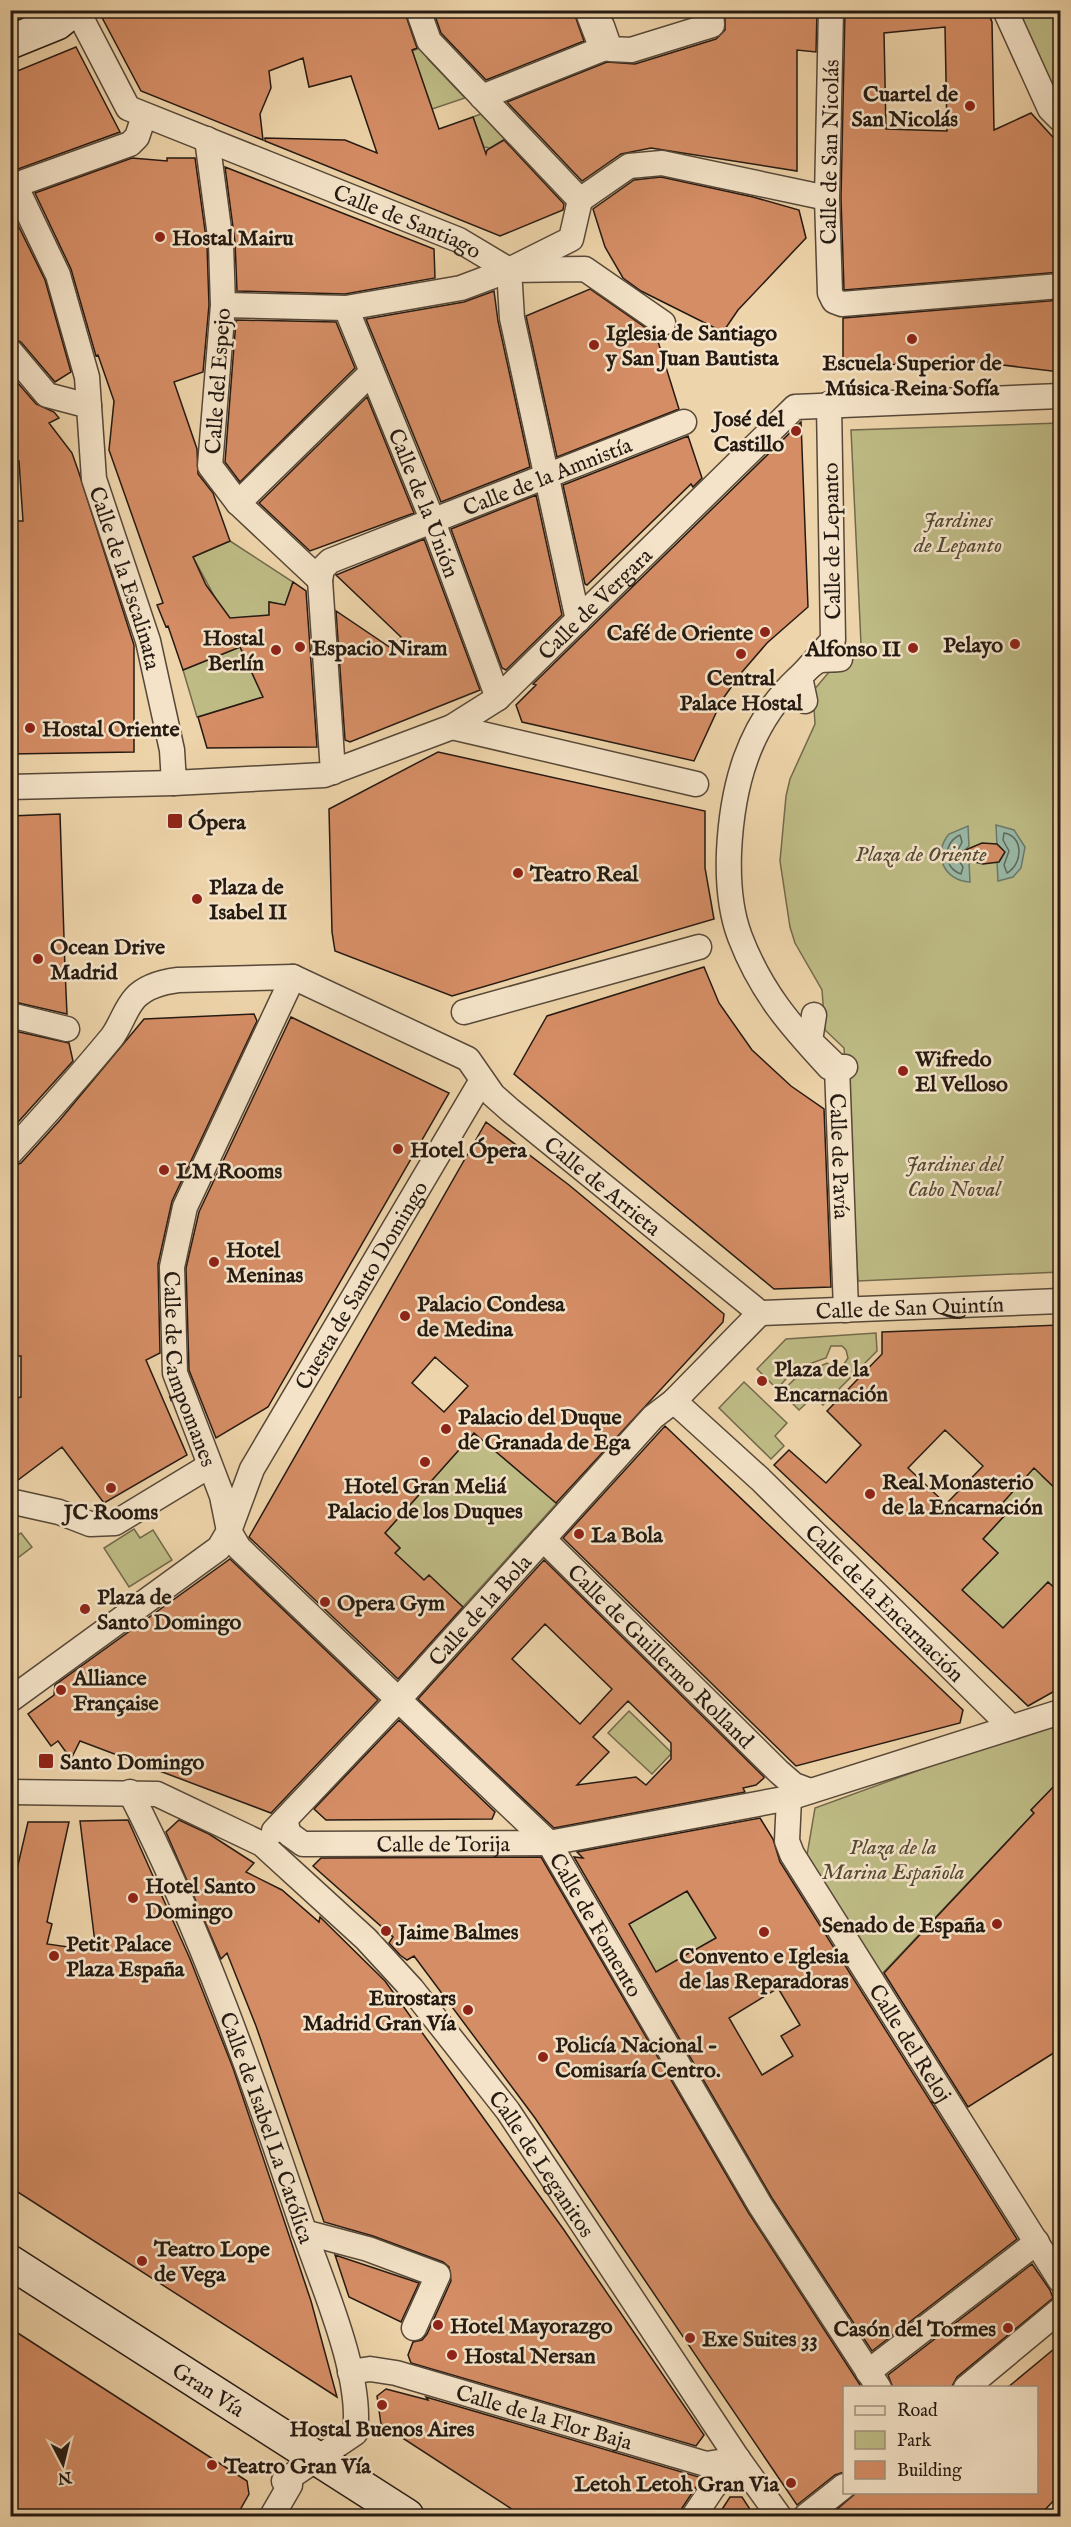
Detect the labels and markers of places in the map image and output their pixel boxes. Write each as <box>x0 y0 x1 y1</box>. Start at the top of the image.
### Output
place label: Cuartel de San Nicolás <box>852 81 958 134</box>
marker: Cuartel de San Nicolás <box>963 99 977 113</box>
place label: Hostal Mairu <box>172 225 294 253</box>
marker: Hostal Mairu <box>153 230 167 244</box>
place label: Iglesia de Santiago y San Juan Bautista <box>605 320 779 373</box>
marker: Escuela Superior de Música Reina Sofía <box>905 332 919 346</box>
marker: Iglesia de Santiago y San Juan Bautista <box>587 338 601 352</box>
place label: Escuela Superior de Música Reina Sofía <box>822 350 1002 403</box>
place label: José del Castillo <box>710 406 785 459</box>
marker: José del Castillo <box>789 424 803 438</box>
place label: Café de Oriente <box>607 620 753 648</box>
place label: Hostal Berlín <box>203 625 265 678</box>
marker: Café de Oriente <box>758 625 772 639</box>
place label: Pelayo <box>943 632 1003 660</box>
place label: Espacio Niram <box>312 635 448 663</box>
place label: Alfonso II <box>804 636 902 664</box>
marker: Pelayo <box>1008 637 1022 651</box>
marker: Espacio Niram <box>293 640 307 654</box>
marker: Alfonso II <box>906 641 920 655</box>
marker: Hostal Berlín <box>269 643 283 657</box>
marker: Central Palace Hostal <box>734 647 748 661</box>
place label: Central Palace Hostal <box>679 665 804 718</box>
place label: Hostal Oriente <box>42 716 180 744</box>
marker: Hostal Oriente <box>23 721 37 735</box>
place label: Ópera <box>188 809 246 837</box>
marker: Ópera <box>166 812 184 830</box>
place label: Teatro Real <box>529 861 639 889</box>
marker: Teatro Real <box>511 866 525 880</box>
place label: Plaza de Isabel II <box>209 874 288 927</box>
marker: Plaza de Isabel II <box>190 892 204 906</box>
place label: Ocean Drive Madrid <box>50 934 165 987</box>
marker: Ocean Drive Madrid <box>31 952 45 966</box>
place label: Wifredo El Velloso <box>914 1046 1008 1099</box>
marker: Wifredo El Velloso <box>896 1064 910 1078</box>
place label: Hotel Ópera <box>410 1137 527 1165</box>
marker: Hotel Ópera <box>391 1142 405 1156</box>
place label: LM Rooms <box>176 1158 282 1186</box>
marker: LM Rooms <box>157 1163 171 1177</box>
place label: Hotel Meninas <box>226 1237 303 1290</box>
marker: Hotel Meninas <box>207 1255 221 1269</box>
place label: Palacio Condesa de Medina <box>417 1291 565 1344</box>
marker: Palacio Condesa de Medina <box>398 1309 412 1323</box>
place label: Plaza de la Encarnación <box>774 1356 888 1409</box>
marker: Plaza de la Encarnación <box>755 1374 769 1388</box>
place label: Palacio del Duque de Granada de Ega <box>458 1404 631 1457</box>
marker: Palacio del Duque de Granada de Ega <box>439 1422 453 1436</box>
marker: Hotel Gran Meliá Palacio de los Duques <box>418 1455 432 1469</box>
place label: Real Monasterio de la Encarnación <box>882 1469 1043 1522</box>
place label: Hotel Gran Meliá Palacio de los Duques <box>327 1473 523 1526</box>
marker: JC Rooms <box>104 1481 118 1495</box>
marker: Real Monasterio de la Encarnación <box>863 1487 877 1501</box>
place label: JC Rooms <box>61 1499 158 1527</box>
place label: La Bola <box>591 1522 663 1550</box>
marker: La Bola <box>572 1527 586 1541</box>
place label: Plaza de Santo Domingo <box>97 1584 242 1637</box>
place label: Opera Gym <box>337 1590 445 1618</box>
marker: Opera Gym <box>318 1595 332 1609</box>
marker: Plaza de Santo Domingo <box>78 1602 92 1616</box>
place label: Alliance Française <box>72 1665 159 1718</box>
marker: Alliance Française <box>54 1683 68 1697</box>
place label: Santo Domingo <box>60 1749 205 1777</box>
marker: Santo Domingo <box>37 1752 55 1770</box>
place label: Hotel Santo Domingo <box>145 1873 256 1926</box>
marker: Hotel Santo Domingo <box>126 1891 140 1905</box>
place label: Senado de España <box>822 1912 985 1940</box>
marker: Senado de España <box>990 1917 1004 1931</box>
place label: Jaime Balmes <box>395 1919 519 1947</box>
marker: Jaime Balmes <box>379 1924 393 1938</box>
marker: Convento e Iglesia de las Reparadoras <box>757 1925 771 1939</box>
place label: Petit Palace Plaza España <box>66 1931 185 1984</box>
place label: Convento e Iglesia de las Reparadoras <box>679 1943 849 1996</box>
marker: Petit Palace Plaza España <box>47 1949 61 1963</box>
place label: Eurostars Madrid Gran Vía <box>303 1985 456 2038</box>
marker: Eurostars Madrid Gran Vía <box>461 2003 475 2017</box>
place label: Policía Nacional - Comisaría Centro. <box>555 2032 721 2085</box>
marker: Policía Nacional - Comisaría Centro. <box>536 2050 550 2064</box>
place label: Teatro Lope de Vega <box>153 2236 270 2289</box>
marker: Teatro Lope de Vega <box>135 2254 149 2268</box>
place label: Hotel Mayorazgo <box>450 2313 613 2341</box>
place label: Casón del Tormes <box>833 2316 996 2344</box>
marker: Hotel Mayorazgo <box>431 2318 445 2332</box>
marker: Casón del Tormes <box>1001 2321 1015 2335</box>
place label: Exe Suites 33 <box>702 2326 818 2354</box>
marker: Exe Suites 33 <box>683 2331 697 2345</box>
place label: Hostal Nersan <box>464 2343 596 2371</box>
marker: Hostal Nersan <box>445 2348 459 2362</box>
marker: Hostal Buenos Aires <box>375 2398 389 2412</box>
place label: Hostal Buenos Aires <box>290 2416 475 2444</box>
place label: Teatro Gran Vía <box>223 2453 371 2481</box>
marker: Teatro Gran Vía <box>205 2458 219 2472</box>
place label: Letoh Letoh Gran Via <box>574 2471 779 2499</box>
marker: Letoh Letoh Gran Via <box>784 2476 798 2490</box>

